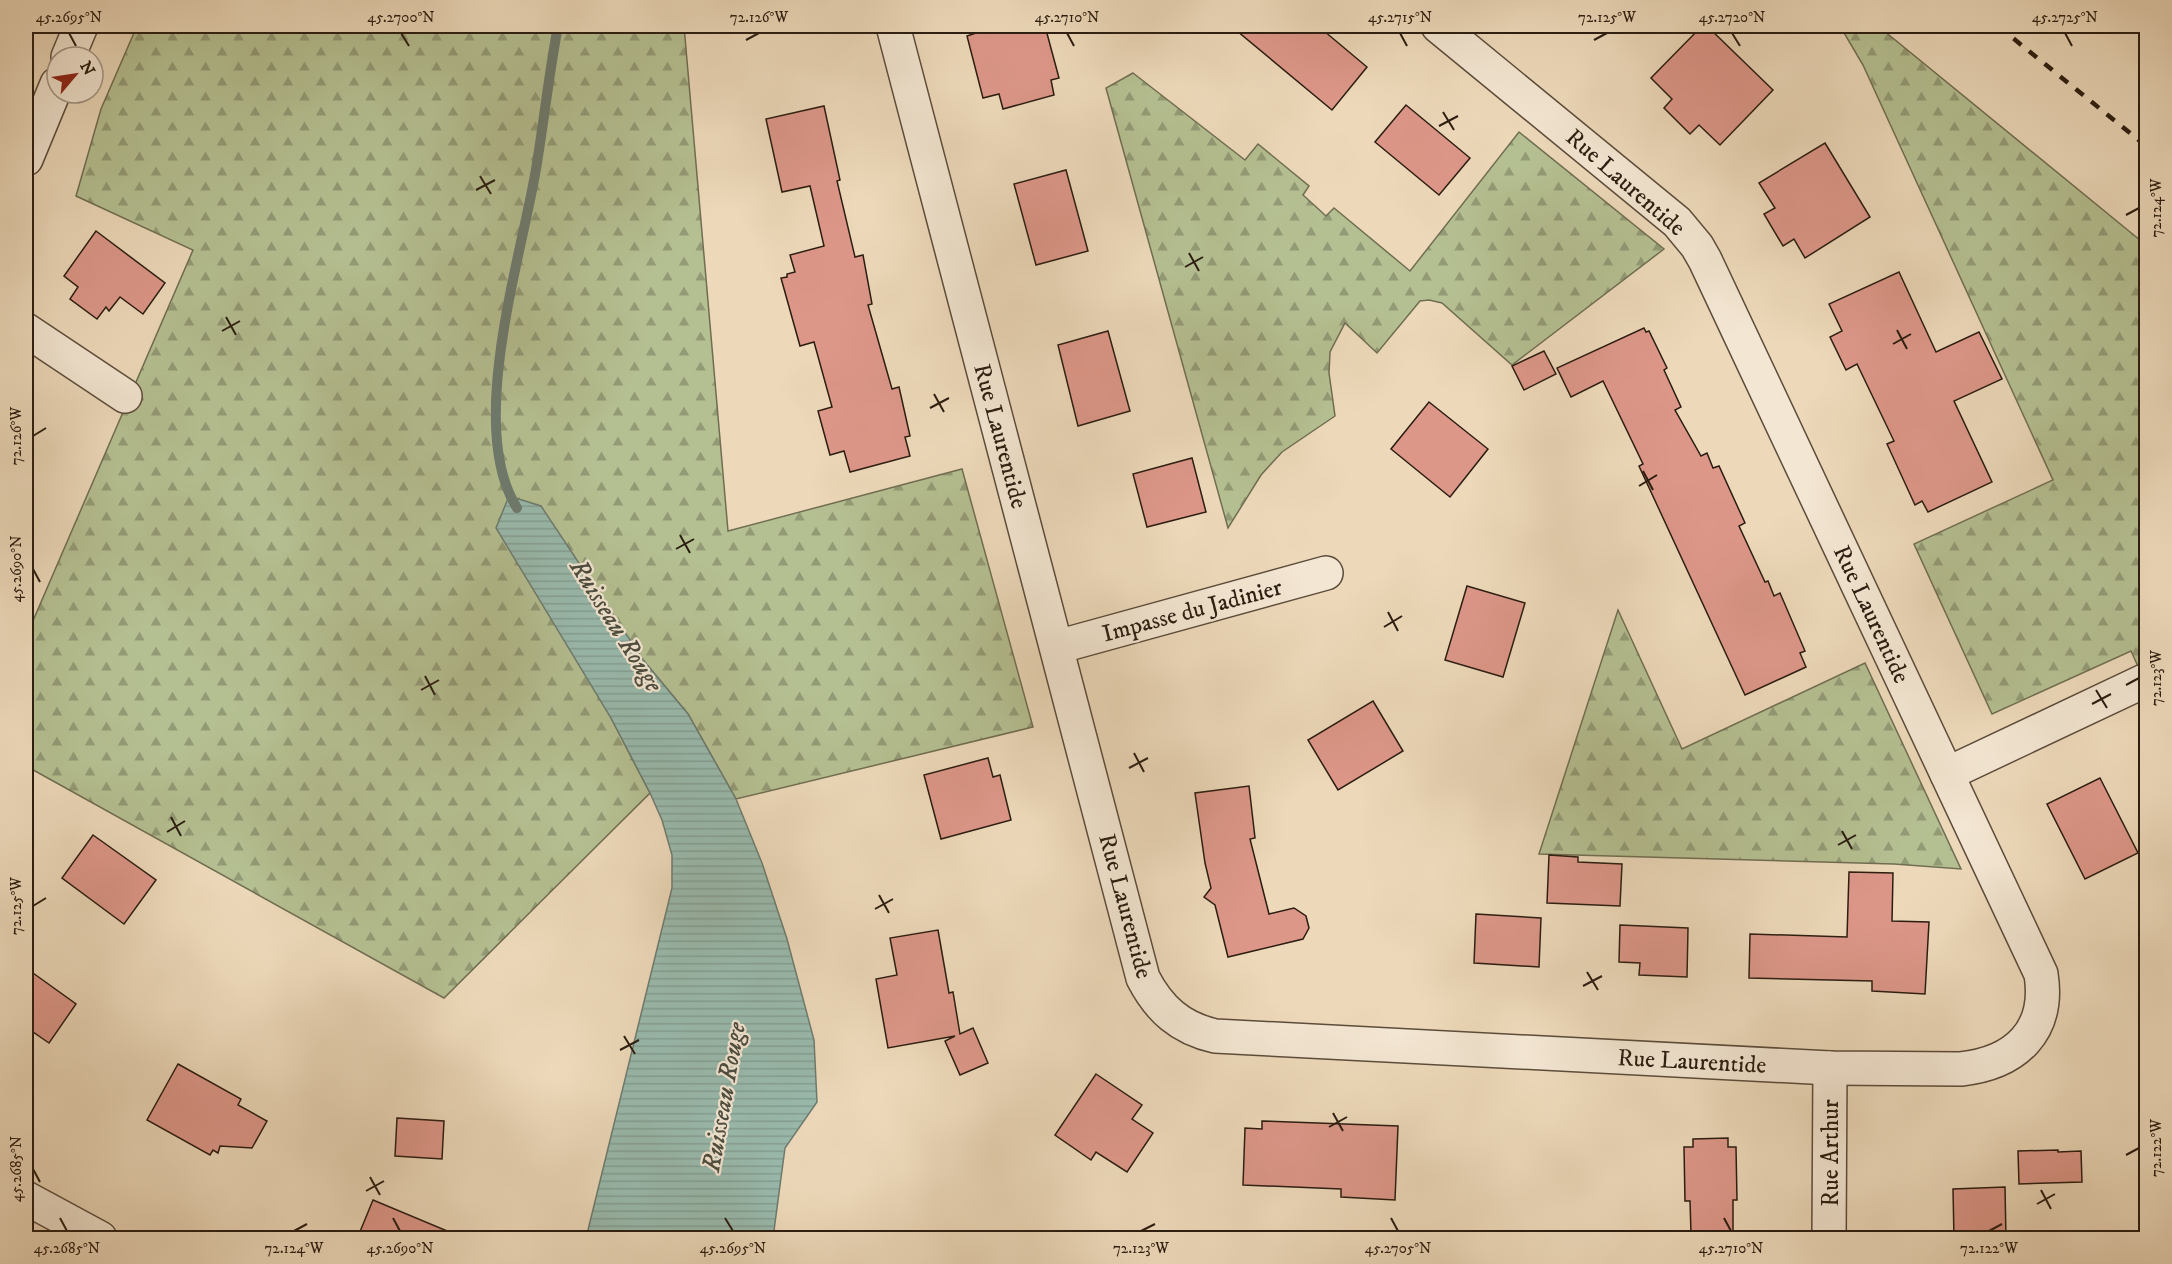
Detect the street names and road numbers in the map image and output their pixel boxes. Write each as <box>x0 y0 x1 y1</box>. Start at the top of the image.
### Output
street label: Rue Laurentide <box>1559 123 1691 243</box>
street label: Rue Laurentide <box>966 361 1034 512</box>
street label: Rue Laurentide <box>1826 541 1916 688</box>
street label: Impasse du Jadinier <box>1099 573 1286 649</box>
street label: Rue Laurentide <box>1091 831 1159 982</box>
street label: Rue Laurentide <box>1617 1043 1767 1081</box>
street label: Rue Arthur <box>1816 1099 1846 1207</box>

